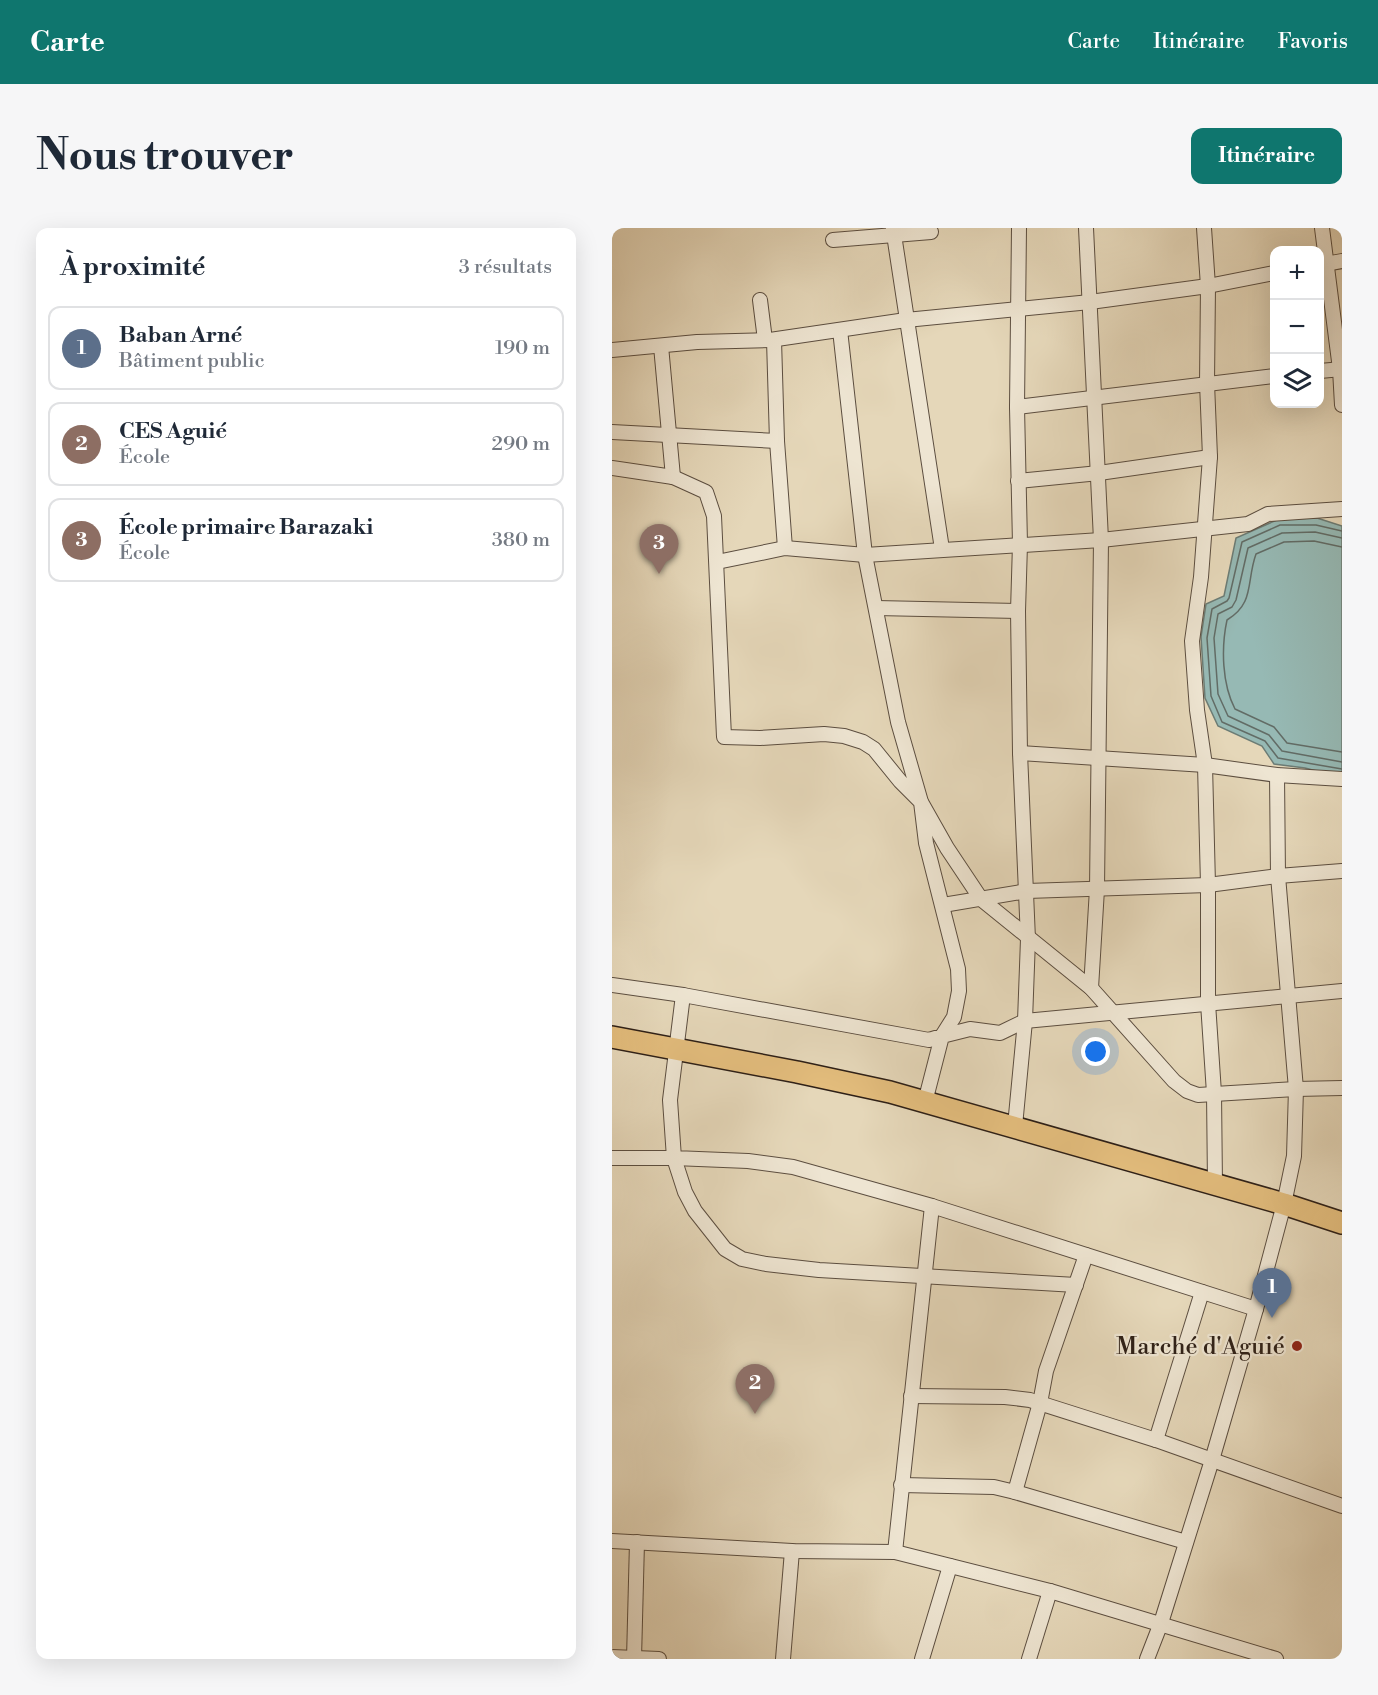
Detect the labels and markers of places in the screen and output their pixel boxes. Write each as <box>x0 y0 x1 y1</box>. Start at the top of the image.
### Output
pin: 3 <box>640 524 678 574</box>
pin: 1 <box>1252 1268 1292 1318</box>
place label: Marché d'Aguié <box>1116 1332 1285 1362</box>
marker: Marché d'Aguié <box>1290 1339 1304 1353</box>
pin: 2 <box>736 1364 774 1414</box>

